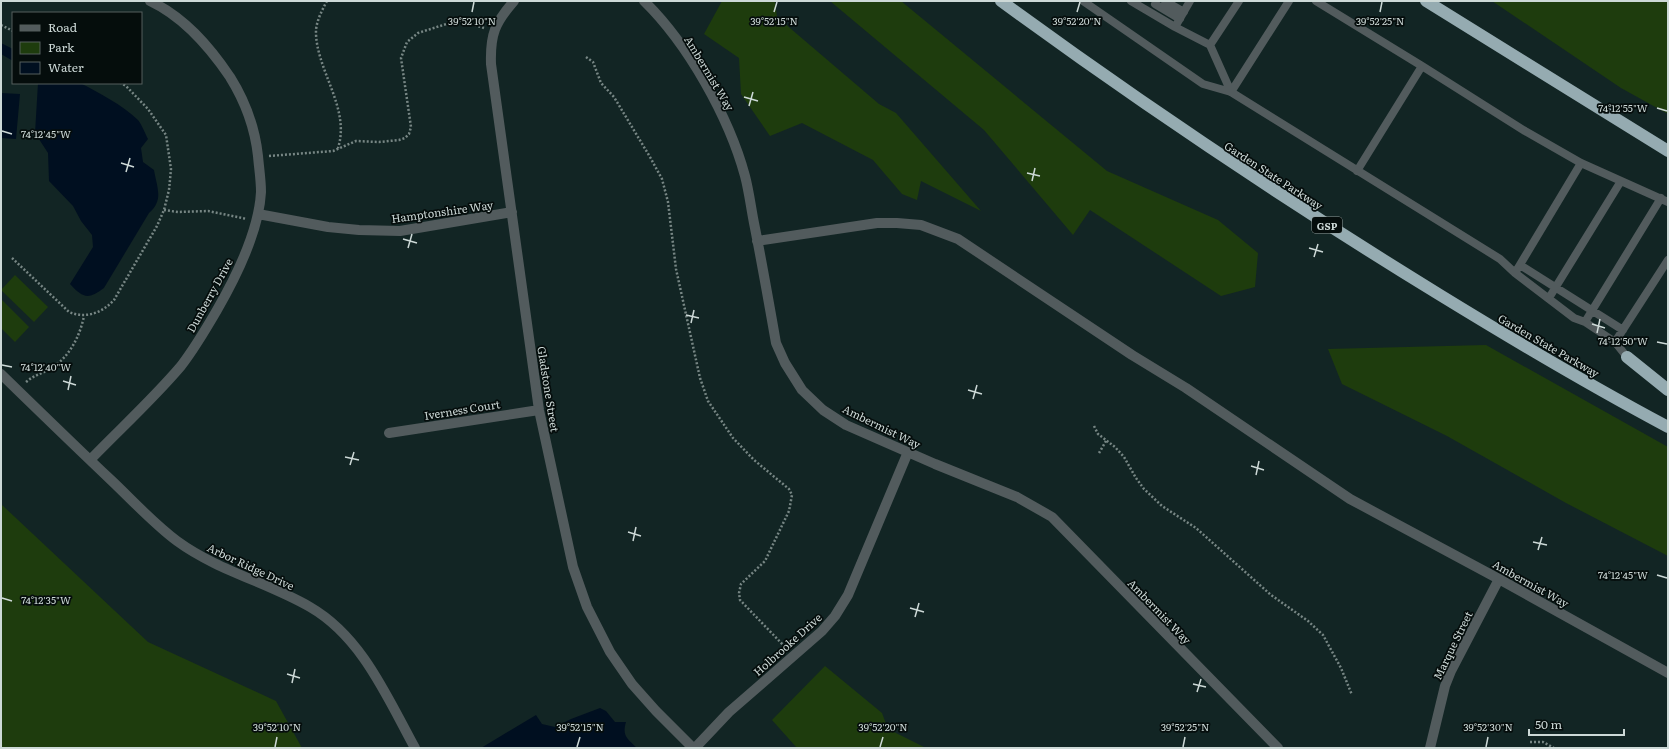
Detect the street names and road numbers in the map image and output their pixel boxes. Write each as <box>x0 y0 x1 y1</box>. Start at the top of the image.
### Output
street label: Ambermist Way <box>681 32 739 114</box>
street label: Garden State Parkway <box>1222 137 1327 213</box>
street label: Hamptonshire Way <box>390 196 495 226</box>
road number: GSP <box>1312 217 1342 233</box>
street label: Dunberry Drive <box>182 255 236 335</box>
street label: Garden State Parkway <box>1495 309 1603 381</box>
street label: Gladstone Street <box>534 345 564 434</box>
street label: Iverness Court <box>423 395 502 423</box>
street label: Ambermist Way <box>840 400 924 452</box>
street label: Arbor Ridge Drive <box>205 539 297 593</box>
street label: Ambermist Way <box>1490 555 1573 611</box>
street label: Ambermist Way <box>1125 575 1196 648</box>
street label: Marque Street <box>1428 607 1476 682</box>
street label: Holbrooke Drive <box>749 609 825 679</box>

